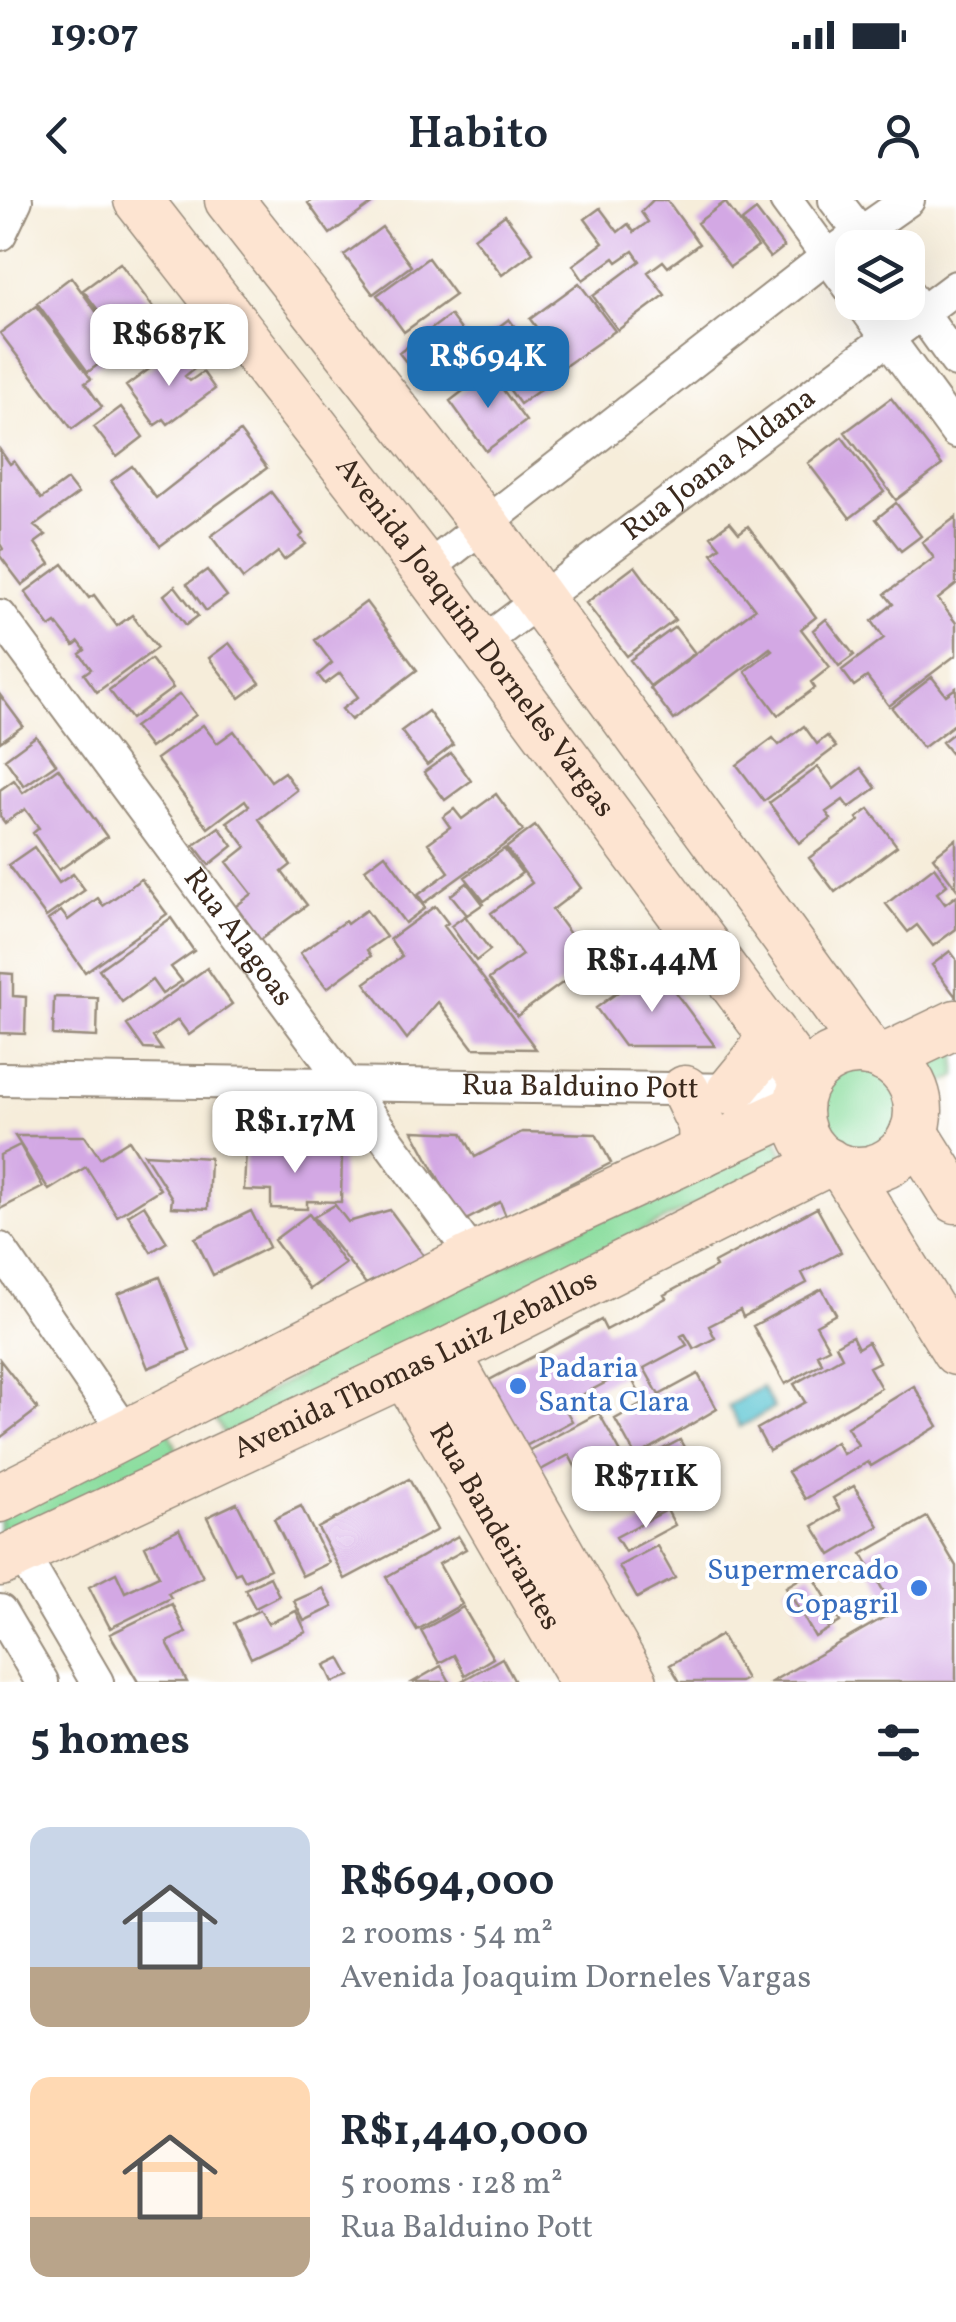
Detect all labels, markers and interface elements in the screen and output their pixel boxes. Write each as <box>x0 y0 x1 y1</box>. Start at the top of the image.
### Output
text: 19:07 <box>50 9 139 62</box>
text: Habito <box>408 104 548 167</box>
icon: back <box>30 108 85 163</box>
icon: person <box>871 108 926 163</box>
map controls <box>835 230 925 320</box>
button: layers <box>835 230 925 320</box>
pin: R$687K <box>88 304 250 389</box>
text: R$687K <box>112 314 226 358</box>
pin: R$694K <box>407 326 569 411</box>
text: R$694K <box>429 336 547 380</box>
street label: Rua Joana Aldana <box>613 378 825 552</box>
street label: Avenida Joaquim Dorneles Vargas <box>325 448 624 827</box>
street label: Rua Alagoas <box>173 860 303 1015</box>
pin: R$1.44M <box>560 930 744 1015</box>
text: R$1.44M <box>586 940 718 984</box>
street label: Rua Balduino Pott <box>461 1065 699 1110</box>
pin: R$1.17M <box>203 1091 387 1176</box>
text: R$1.17M <box>234 1101 356 1145</box>
street label: Avenida Thomas Luiz Zeballos <box>227 1259 605 1471</box>
place label: Padaria Santa Clara <box>538 1348 690 1424</box>
marker: Padaria Santa Clara <box>507 1375 529 1397</box>
street label: Rua Bandeirantes <box>418 1416 571 1638</box>
pin: R$711K <box>565 1446 727 1531</box>
text: R$711K <box>594 1456 698 1500</box>
place label: Supermercado Copagril <box>707 1550 899 1626</box>
marker: Supermercado Copagril <box>908 1577 930 1599</box>
text: 5 homes <box>30 1713 190 1772</box>
icon: filters <box>871 1715 926 1770</box>
text: R$694,000 <box>340 1854 554 1913</box>
icon: home <box>110 1867 230 1987</box>
text: 2 rooms · 54 m² <box>340 1913 553 1957</box>
text: Avenida Joaquim Dorneles Vargas <box>340 1957 811 2001</box>
text: R$1,440,000 <box>340 2104 588 2163</box>
icon: home <box>110 2117 230 2237</box>
text: 5 rooms · 128 m² <box>340 2163 563 2207</box>
text: Rua Balduino Pott <box>340 2207 593 2251</box>

